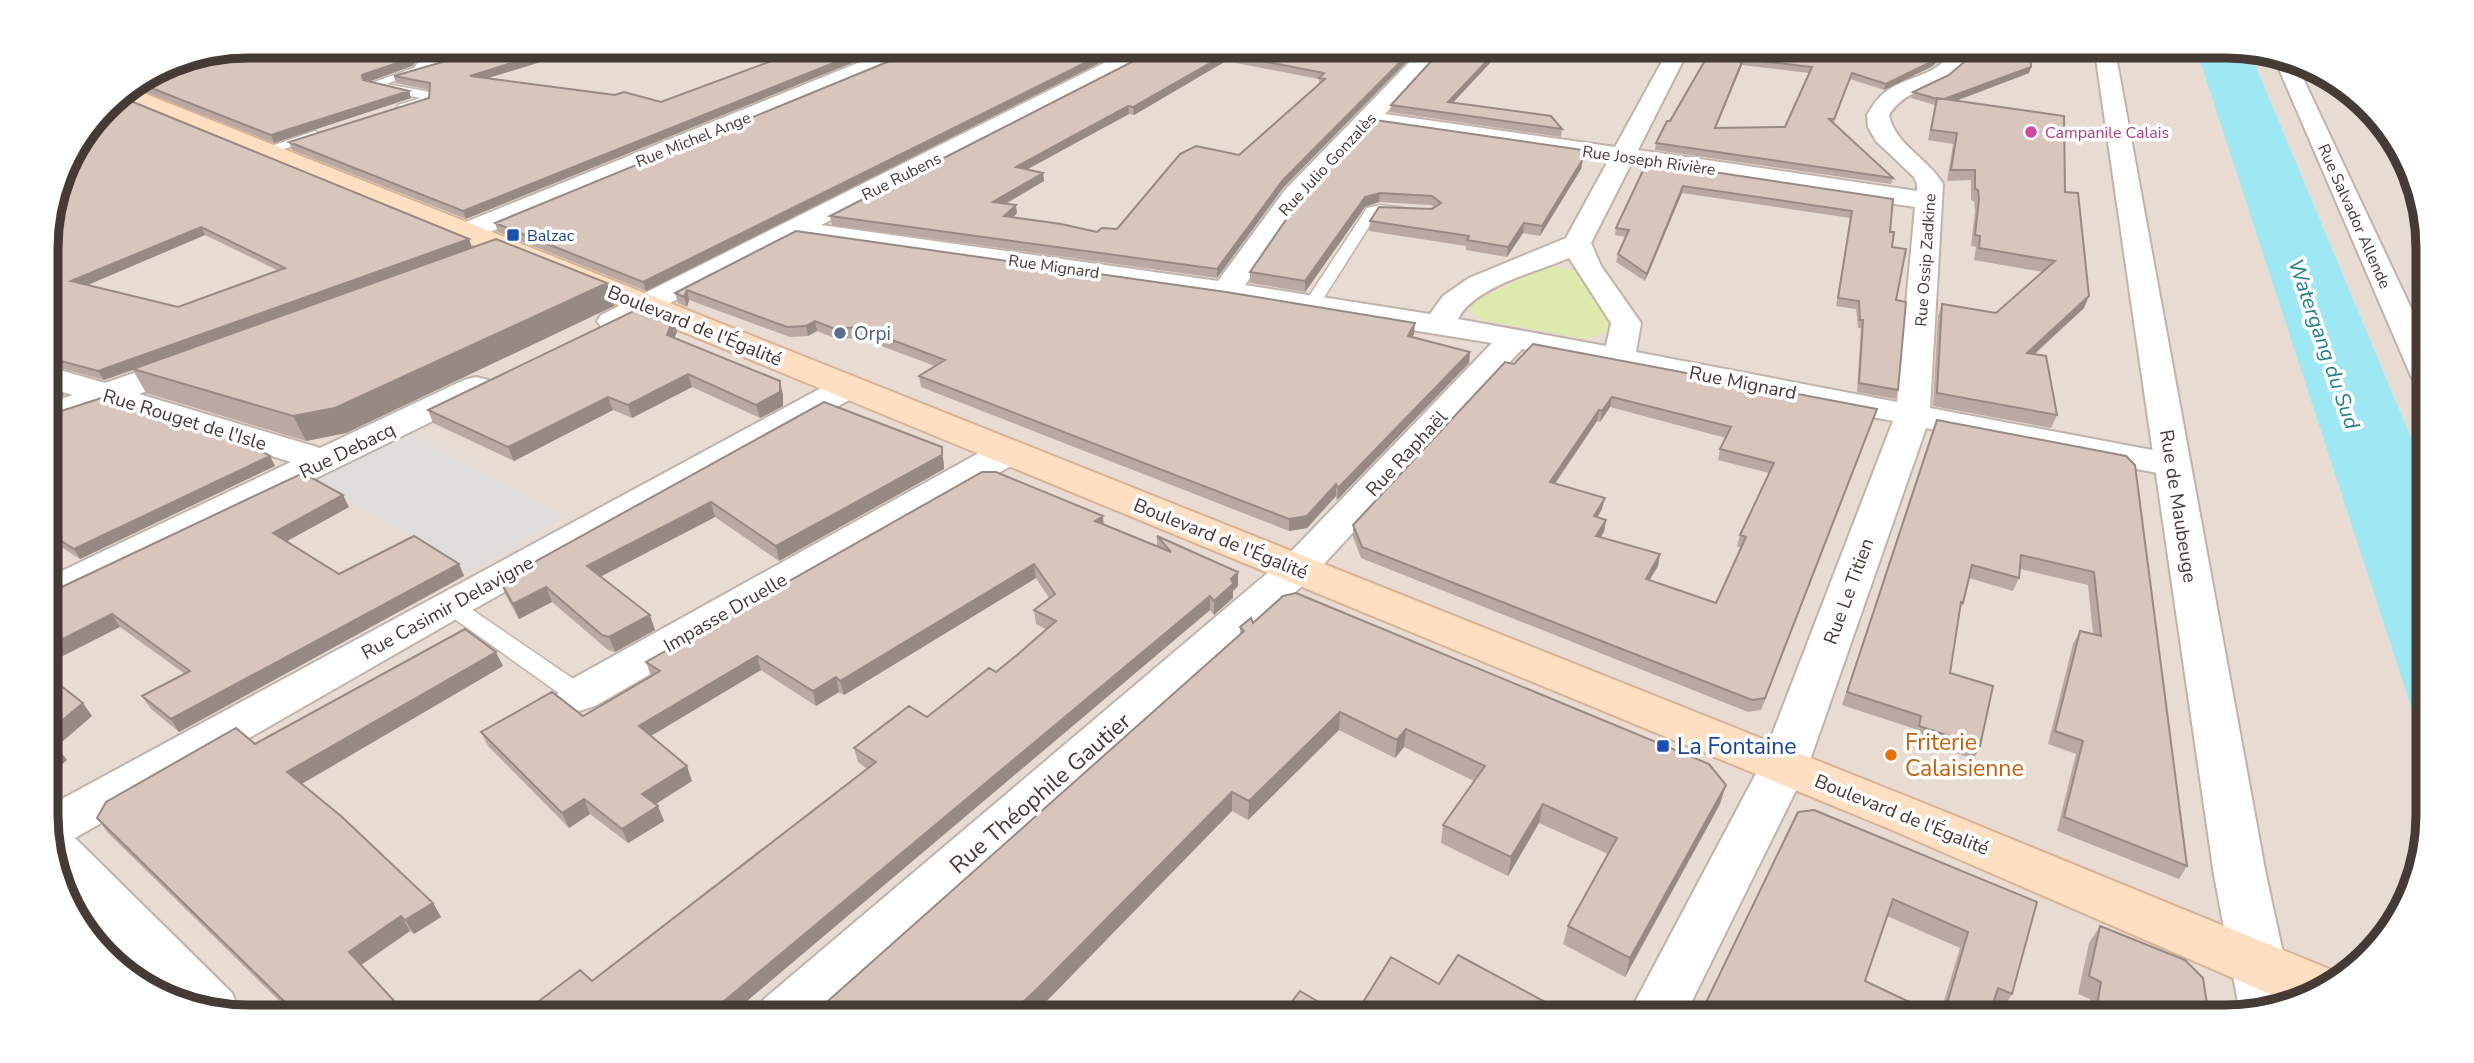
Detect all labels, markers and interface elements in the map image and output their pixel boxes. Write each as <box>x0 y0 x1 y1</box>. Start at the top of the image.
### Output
street label: Rue Michel Ange <box>633 107 754 173</box>
street label: Rue Julio Gonzalès <box>1274 108 1382 221</box>
place label: Campanile Calais <box>2045 122 2169 144</box>
marker: Campanile Calais <box>2023 124 2039 140</box>
street label: Rue Joseph Rivière <box>1581 141 1717 181</box>
street label: Rue Salvador Allende <box>2312 141 2396 292</box>
street label: Rue Rubens <box>858 147 945 206</box>
street label: Rue Ossip Zadkine <box>1910 193 1942 327</box>
place label: Balzac <box>527 225 575 247</box>
marker: Balzac <box>505 227 521 243</box>
street label: Rue Mignard <box>1007 250 1101 284</box>
water label: Watergang du Sud <box>2282 255 2367 434</box>
street label: Boulevard de l'Égalité <box>604 279 786 373</box>
place label: Orpi <box>854 321 891 347</box>
marker: Orpi <box>832 325 848 341</box>
street label: Rue Mignard <box>1687 360 1799 406</box>
street label: Rue Rouget de l'Isle <box>100 383 270 457</box>
street label: Rue Raphaël <box>1360 405 1454 502</box>
street label: Rue Debacq <box>295 417 400 485</box>
street label: Rue de Maubeuge <box>2153 428 2203 584</box>
street label: Boulevard de l'Égalité <box>1130 492 1312 586</box>
street label: Rue Le Titien <box>1818 535 1880 648</box>
street label: Rue Casimir Delavigne <box>357 550 538 666</box>
street label: Impasse Druelle <box>659 567 792 659</box>
street label: Rue Théophile Gautier <box>943 706 1138 881</box>
place label: Friterie Calaisienne <box>1905 727 2024 784</box>
place label: La Fontaine <box>1677 731 1796 762</box>
marker: La Fontaine <box>1655 738 1671 754</box>
marker: Friterie Calaisienne <box>1883 747 1899 763</box>
street label: Boulevard de l'Égalité <box>1811 768 1993 862</box>

